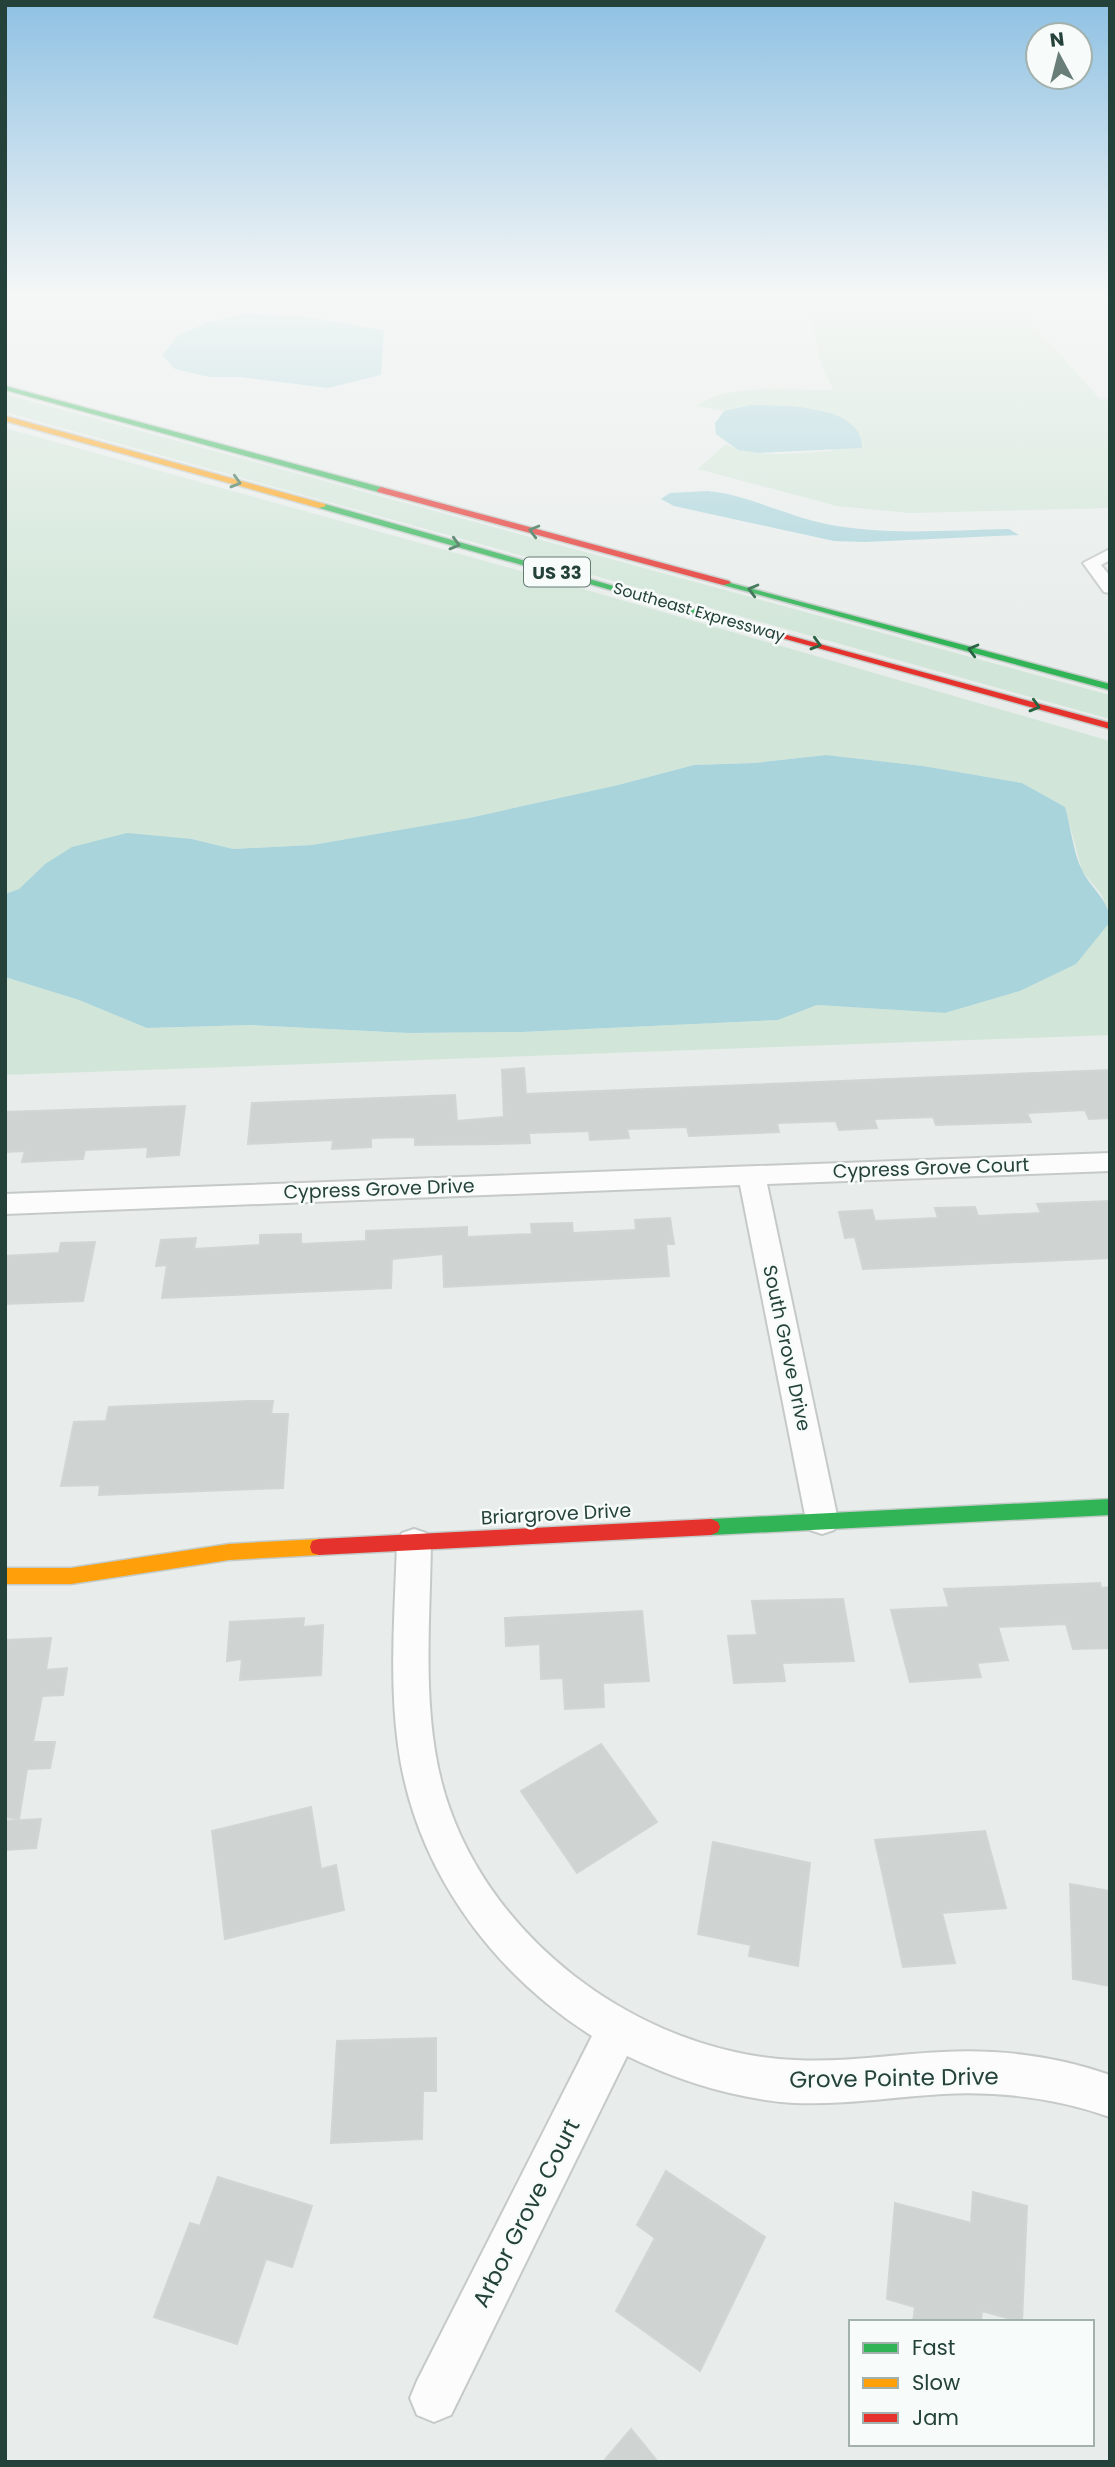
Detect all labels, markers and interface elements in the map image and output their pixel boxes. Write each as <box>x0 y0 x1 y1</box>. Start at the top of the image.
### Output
north arrow <box>1024 21 1094 91</box>
text: N <box>1048 25 1066 54</box>
one-way arrow <box>230 474 242 489</box>
one-way arrow <box>528 525 540 539</box>
one-way arrow <box>449 535 461 550</box>
road number: US 33 <box>524 558 590 586</box>
street label: Southeast Expressway <box>611 577 787 647</box>
one-way arrow <box>747 584 759 598</box>
one-way arrow <box>810 636 822 651</box>
one-way arrow <box>967 643 979 658</box>
one-way arrow <box>1029 697 1041 712</box>
street label: Cypress Grove Court <box>832 1151 1030 1185</box>
street label: Cypress Grove Drive <box>283 1172 475 1206</box>
street label: South Grove Drive <box>756 1263 818 1433</box>
street label: Briargrove Drive <box>480 1497 632 1531</box>
street label: Grove Pointe Drive <box>789 2060 999 2096</box>
street label: Arbor Grove Court <box>465 2113 587 2313</box>
legend <box>849 2320 1094 2446</box>
text: Fast <box>912 2333 955 2362</box>
text: Slow <box>912 2368 960 2397</box>
text: Jam <box>912 2403 959 2432</box>

